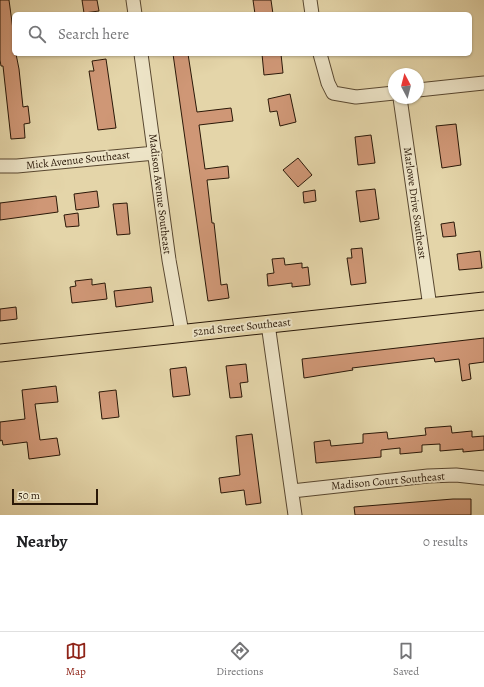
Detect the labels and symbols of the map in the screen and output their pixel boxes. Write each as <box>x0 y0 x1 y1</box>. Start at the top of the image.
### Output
north arrow <box>388 68 424 104</box>
street label: Madison Avenue Southeast <box>145 133 175 255</box>
street label: Marlowe Drive Southeast <box>400 146 430 260</box>
street label: Mick Avenue Southeast <box>25 147 131 173</box>
street label: 52nd Street Southeast <box>193 314 292 340</box>
street label: Madison Court Southeast <box>330 469 446 493</box>
scale bar <box>12 487 98 506</box>

